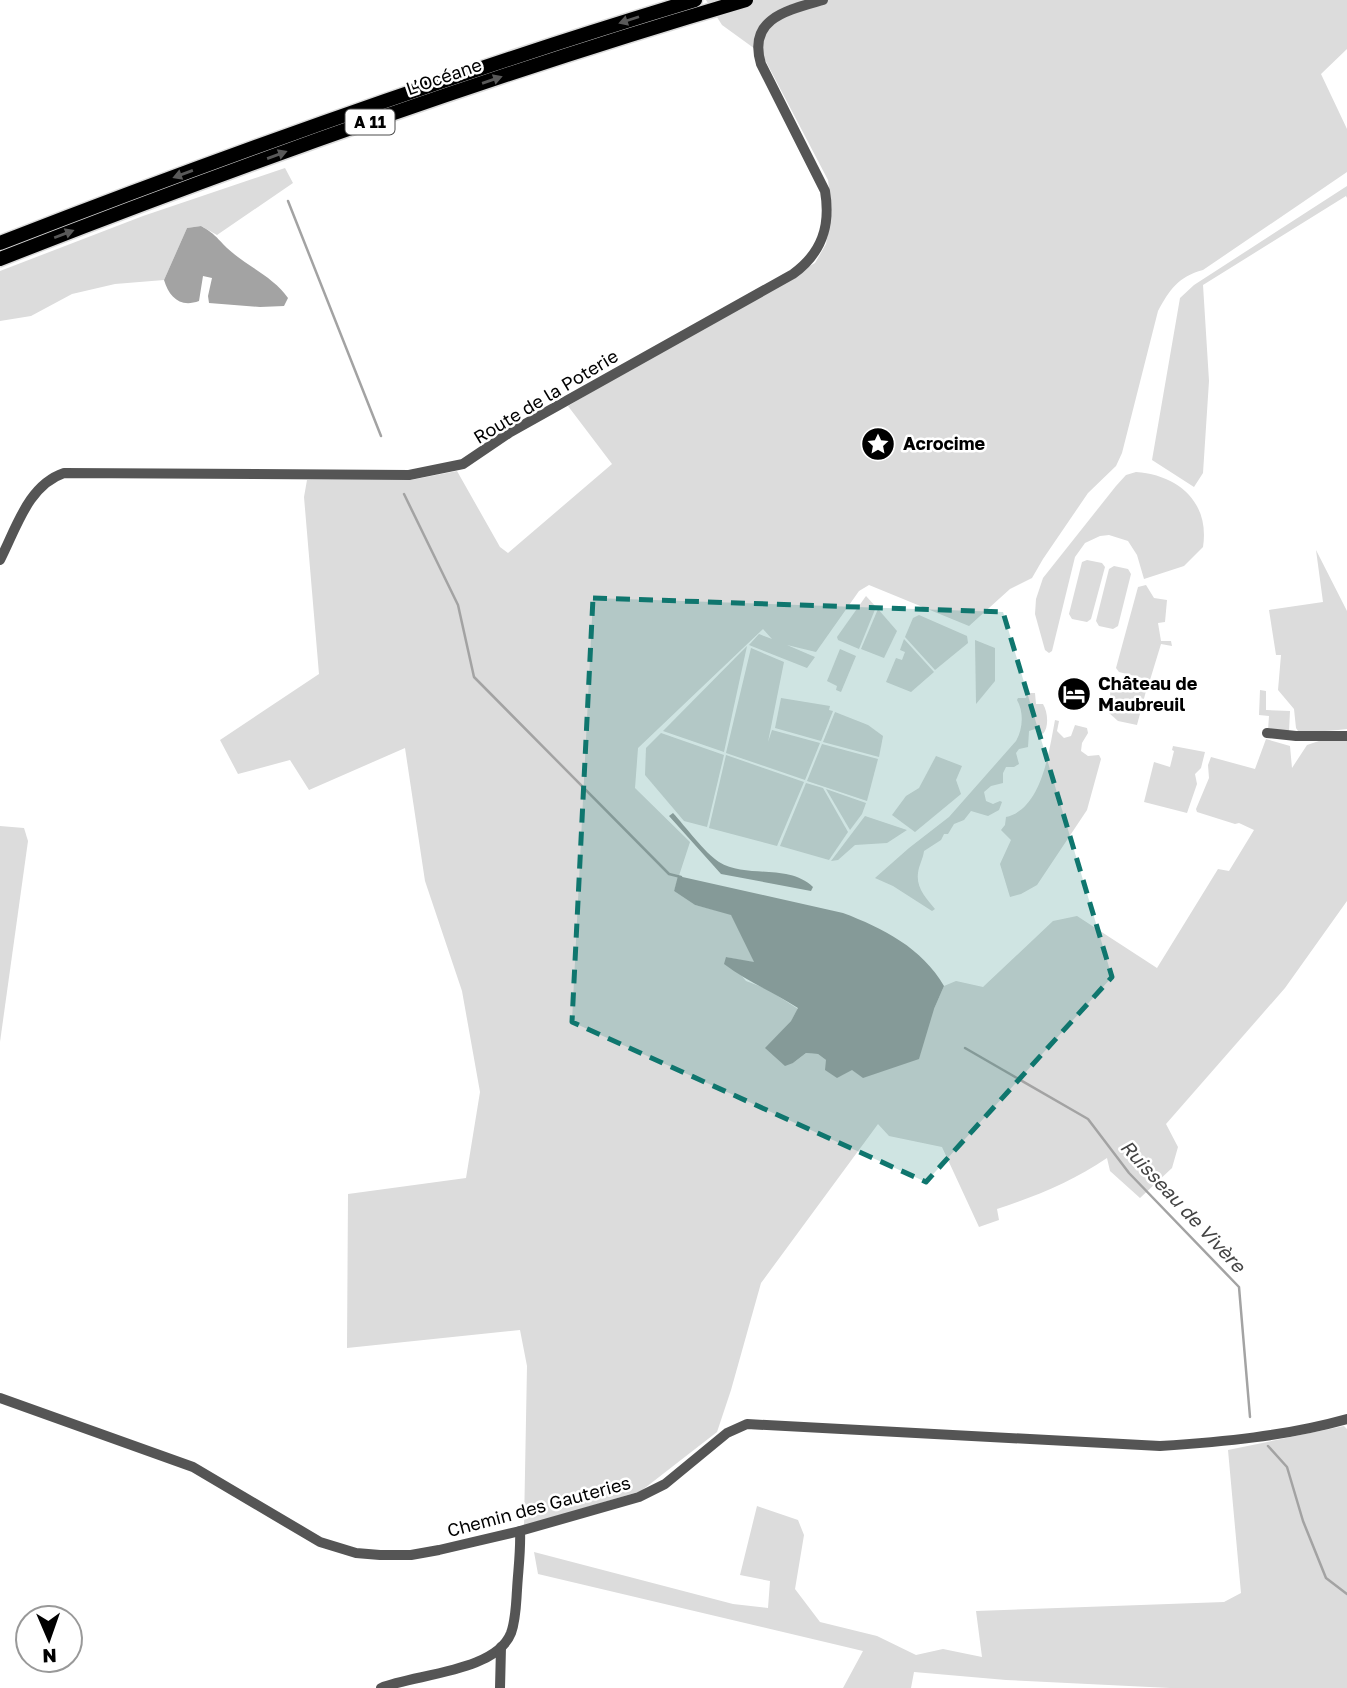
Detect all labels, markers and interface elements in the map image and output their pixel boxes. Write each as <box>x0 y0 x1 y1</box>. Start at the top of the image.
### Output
one-way arrow <box>619 15 640 26</box>
street label: L’Océane <box>403 53 484 99</box>
one-way arrow <box>482 75 503 85</box>
road number: A 11 <box>346 110 394 134</box>
one-way arrow <box>267 149 288 160</box>
one-way arrow <box>172 169 193 180</box>
one-way arrow <box>53 229 74 240</box>
street label: Route de la Poterie <box>469 344 622 448</box>
place icon: Acrocime <box>859 425 897 463</box>
place label: Acrocime <box>903 432 986 454</box>
place label: Château de Maubreuil <box>1098 672 1198 715</box>
hotel icon: Château de Maubreuil <box>1055 675 1093 713</box>
water label: Ruisseau de Vivère <box>1116 1135 1252 1278</box>
street label: Chemin des Gauteries <box>445 1471 633 1541</box>
north arrow <box>14 1604 84 1674</box>
text: N <box>42 1645 57 1668</box>

